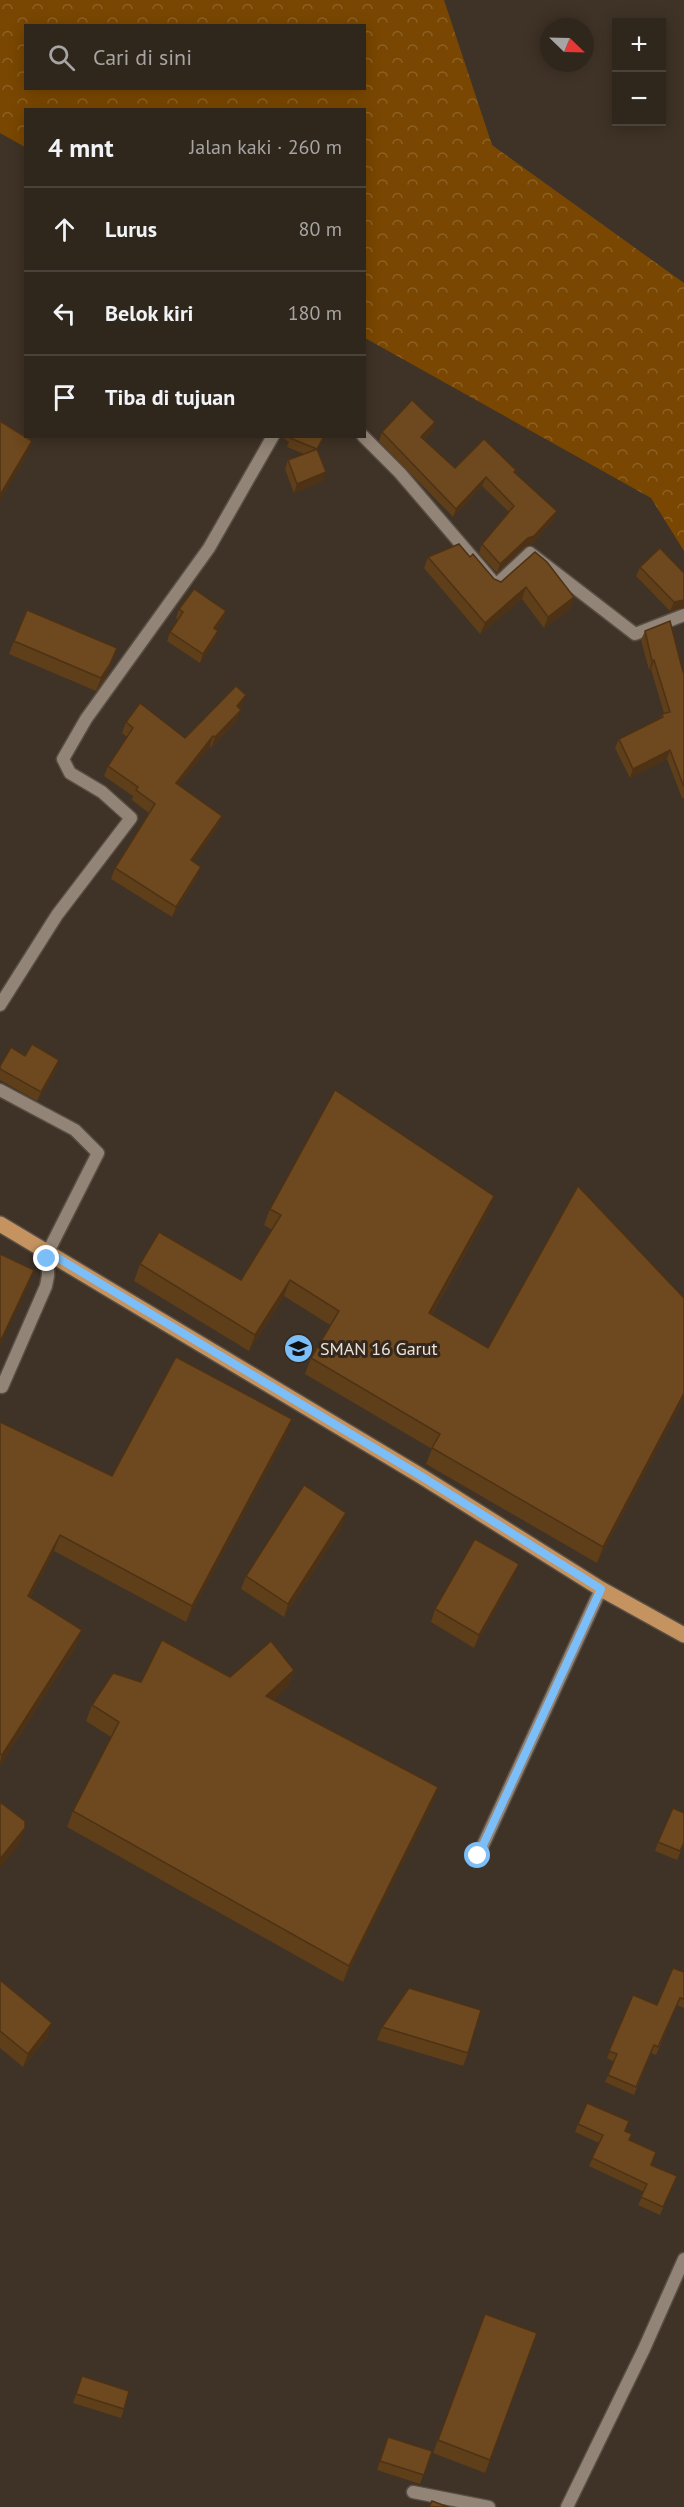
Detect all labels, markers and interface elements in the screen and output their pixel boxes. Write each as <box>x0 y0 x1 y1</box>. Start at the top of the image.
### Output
north arrow <box>540 18 594 72</box>
map controls <box>612 18 666 126</box>
button: + <box>612 18 666 72</box>
search box <box>24 24 366 90</box>
icon: search <box>45 41 78 74</box>
text: Cari di sini <box>93 43 192 71</box>
button: − <box>612 72 666 126</box>
text: 4 mnt <box>48 131 114 164</box>
text: Jalan kaki · 260 m <box>189 134 342 160</box>
icon: ahead <box>48 213 81 246</box>
text: Lurus <box>105 215 157 243</box>
text: 80 m <box>299 216 342 242</box>
icon: left <box>48 297 81 330</box>
text: Belok kiri <box>105 299 194 327</box>
text: 180 m <box>288 300 342 326</box>
icon: arrive <box>48 381 81 414</box>
text: Tiba di tujuan <box>105 383 235 411</box>
route end <box>33 1245 59 1271</box>
school or university icon: SMAN 16 Garut <box>283 1332 315 1364</box>
place label: SMAN 16 Garut <box>320 1337 438 1360</box>
route start <box>464 1842 490 1868</box>

